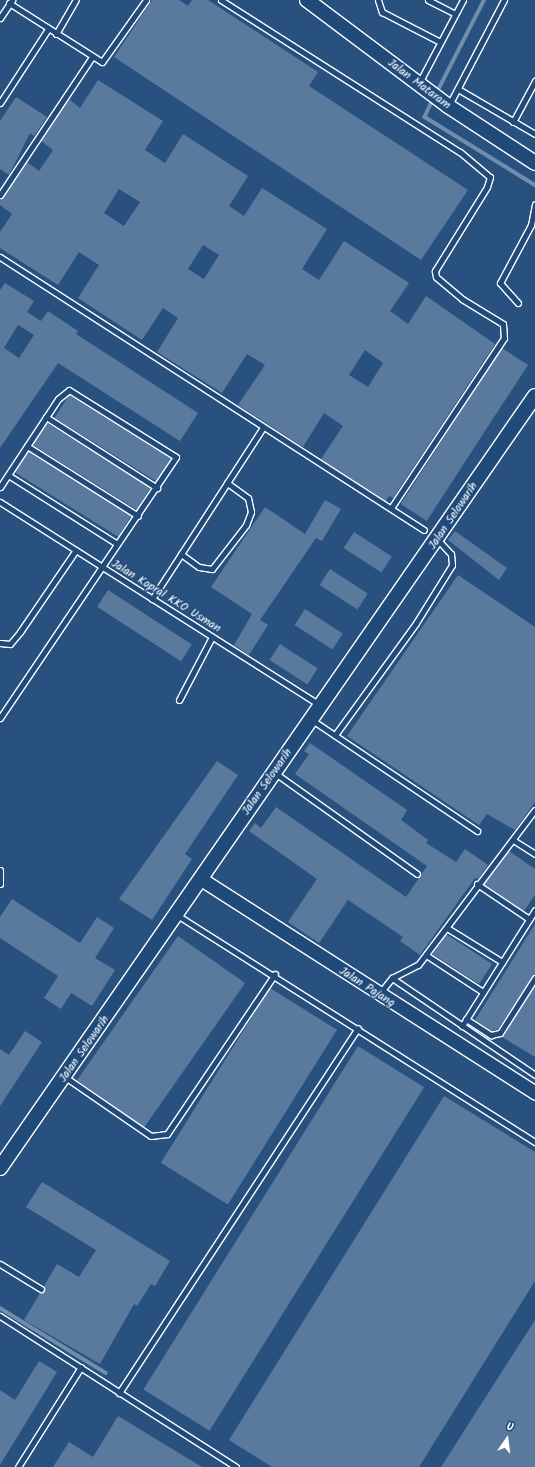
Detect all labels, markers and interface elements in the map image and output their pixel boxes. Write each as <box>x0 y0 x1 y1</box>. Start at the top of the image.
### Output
street label: Jalan Mataram <box>385 56 453 112</box>
street label: Jalan Selowarih <box>425 480 481 552</box>
street label: Jalan Kopral KKO Usman <box>108 556 224 636</box>
street label: Jalan Selowarih <box>239 746 295 818</box>
street label: Jalan Pajang <box>336 964 398 1010</box>
street label: Jalan Selowarih <box>56 1013 112 1085</box>
text: U <box>505 1418 515 1437</box>
north arrow <box>487 1419 527 1459</box>

